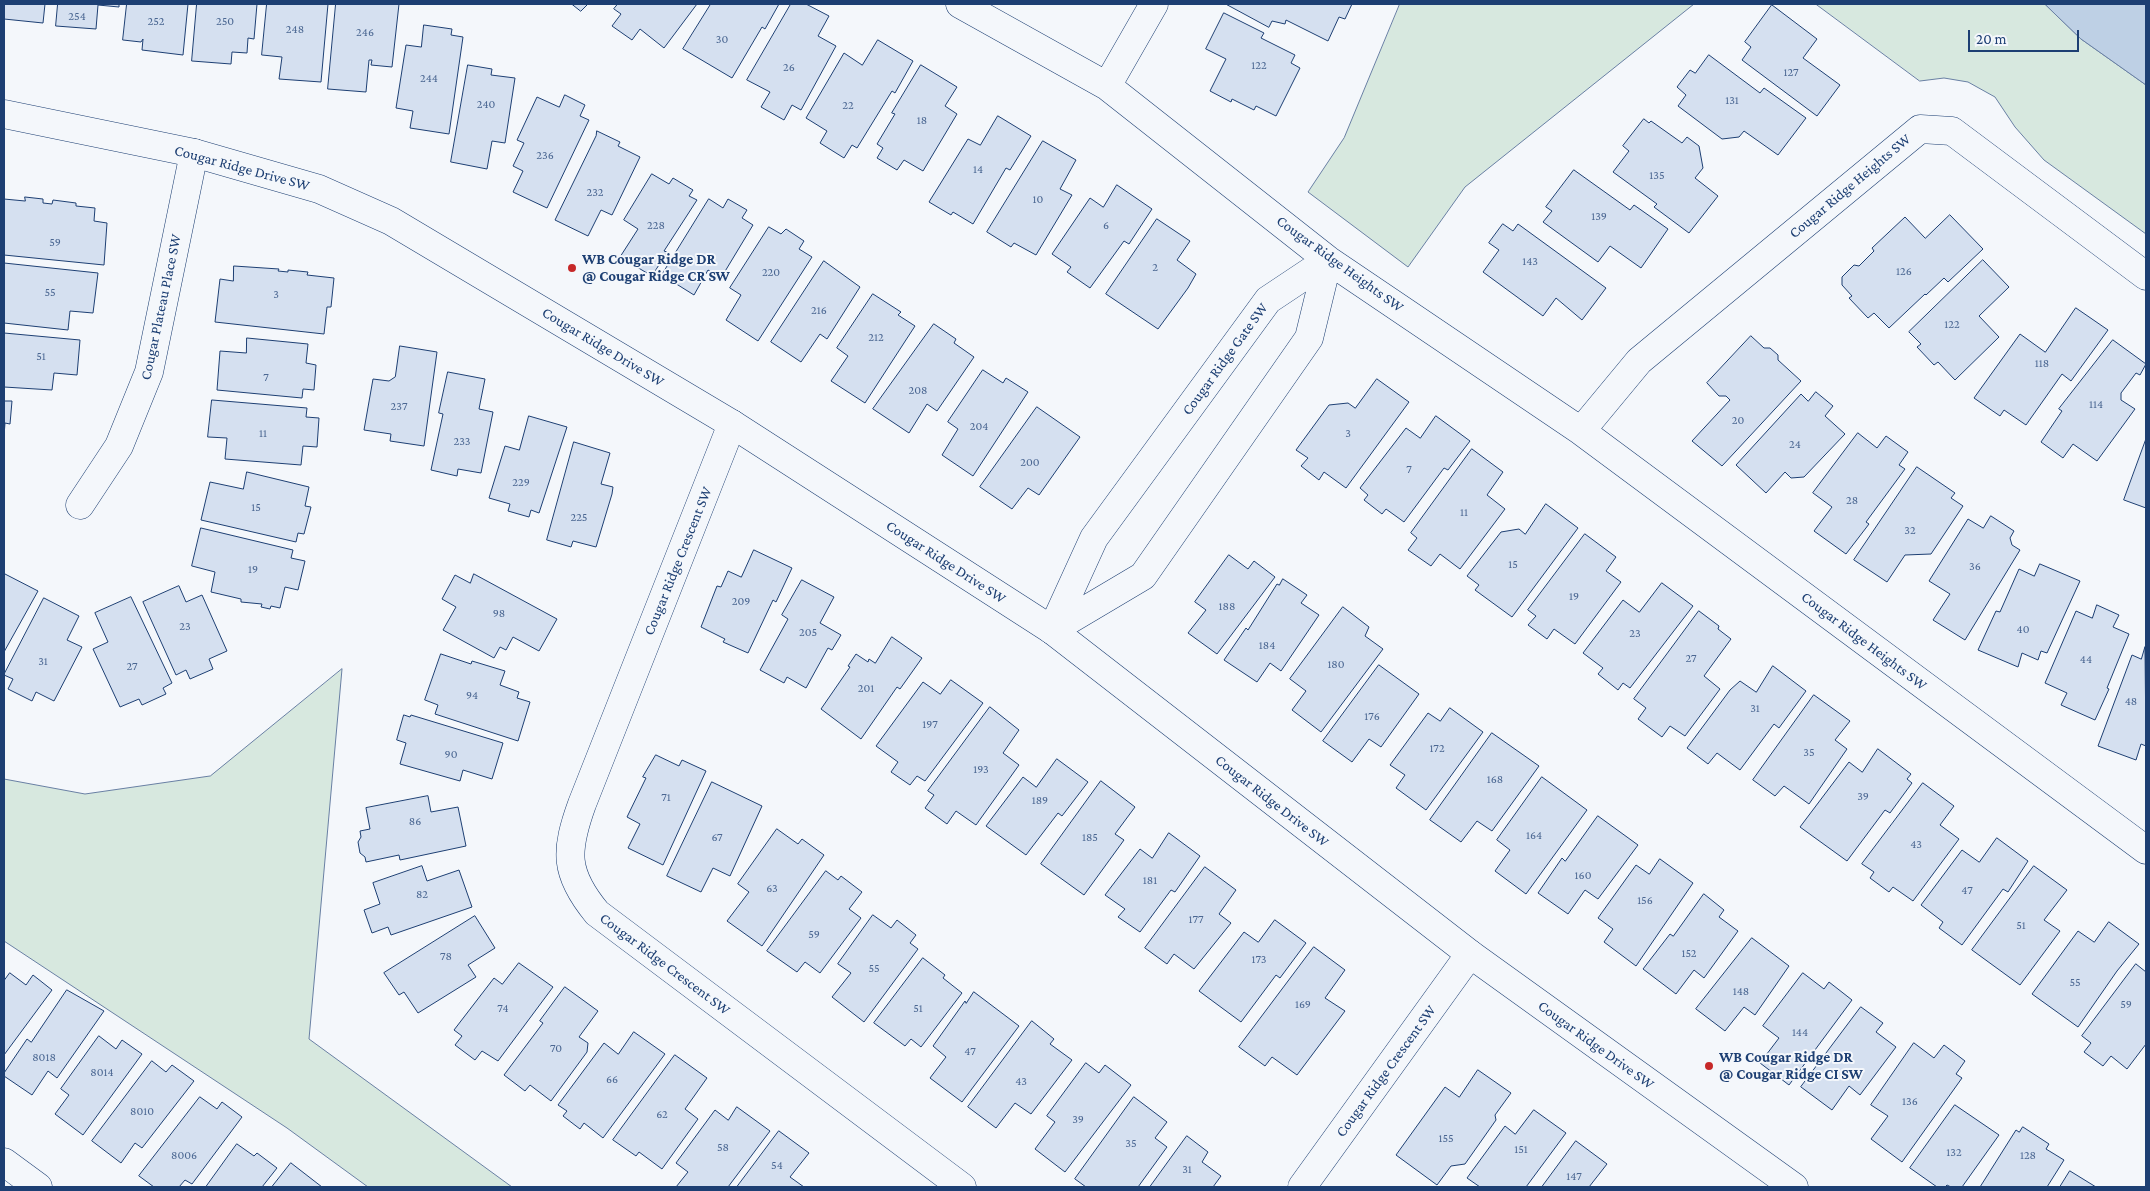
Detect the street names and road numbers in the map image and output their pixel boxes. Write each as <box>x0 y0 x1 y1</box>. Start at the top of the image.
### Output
street label: Cougar Ridge Heights SW <box>1786 130 1914 242</box>
street label: Cougar Ridge Drive SW <box>172 141 312 195</box>
street label: Cougar Ridge Heights SW <box>1273 212 1407 316</box>
street label: Cougar Plateau Place SW <box>137 232 185 382</box>
street label: Cougar Ridge Gate SW <box>1178 299 1272 419</box>
street label: Cougar Ridge Drive SW <box>539 303 667 391</box>
street label: Cougar Ridge Crescent SW <box>640 484 716 638</box>
street label: Cougar Ridge Drive SW <box>883 517 1009 607</box>
street label: Cougar Ridge Heights SW <box>1797 588 1931 694</box>
street label: Cougar Ridge Drive SW <box>1212 751 1332 851</box>
street label: Cougar Ridge Crescent SW <box>596 909 734 1019</box>
street label: Cougar Ridge Drive SW <box>1534 997 1658 1093</box>
street label: Cougar Ridge Crescent SW <box>1332 1002 1440 1140</box>

